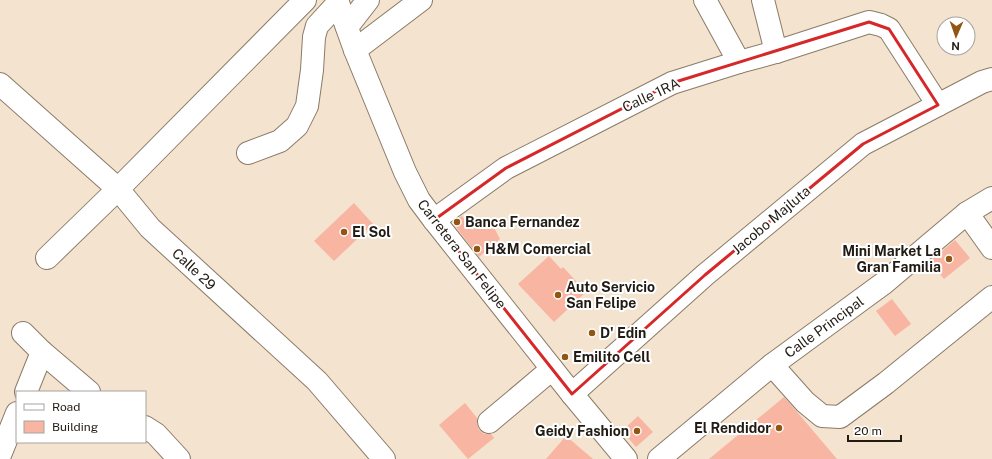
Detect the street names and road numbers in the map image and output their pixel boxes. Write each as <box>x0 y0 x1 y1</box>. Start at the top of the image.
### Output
street label: Calle 1RA <box>620 75 682 115</box>
street label: Jacobo Majluta <box>729 183 813 257</box>
street label: Carretera San Felipe <box>414 196 510 312</box>
street label: Calle 29 <box>169 245 219 293</box>
street label: Calle Principal <box>781 293 867 361</box>

